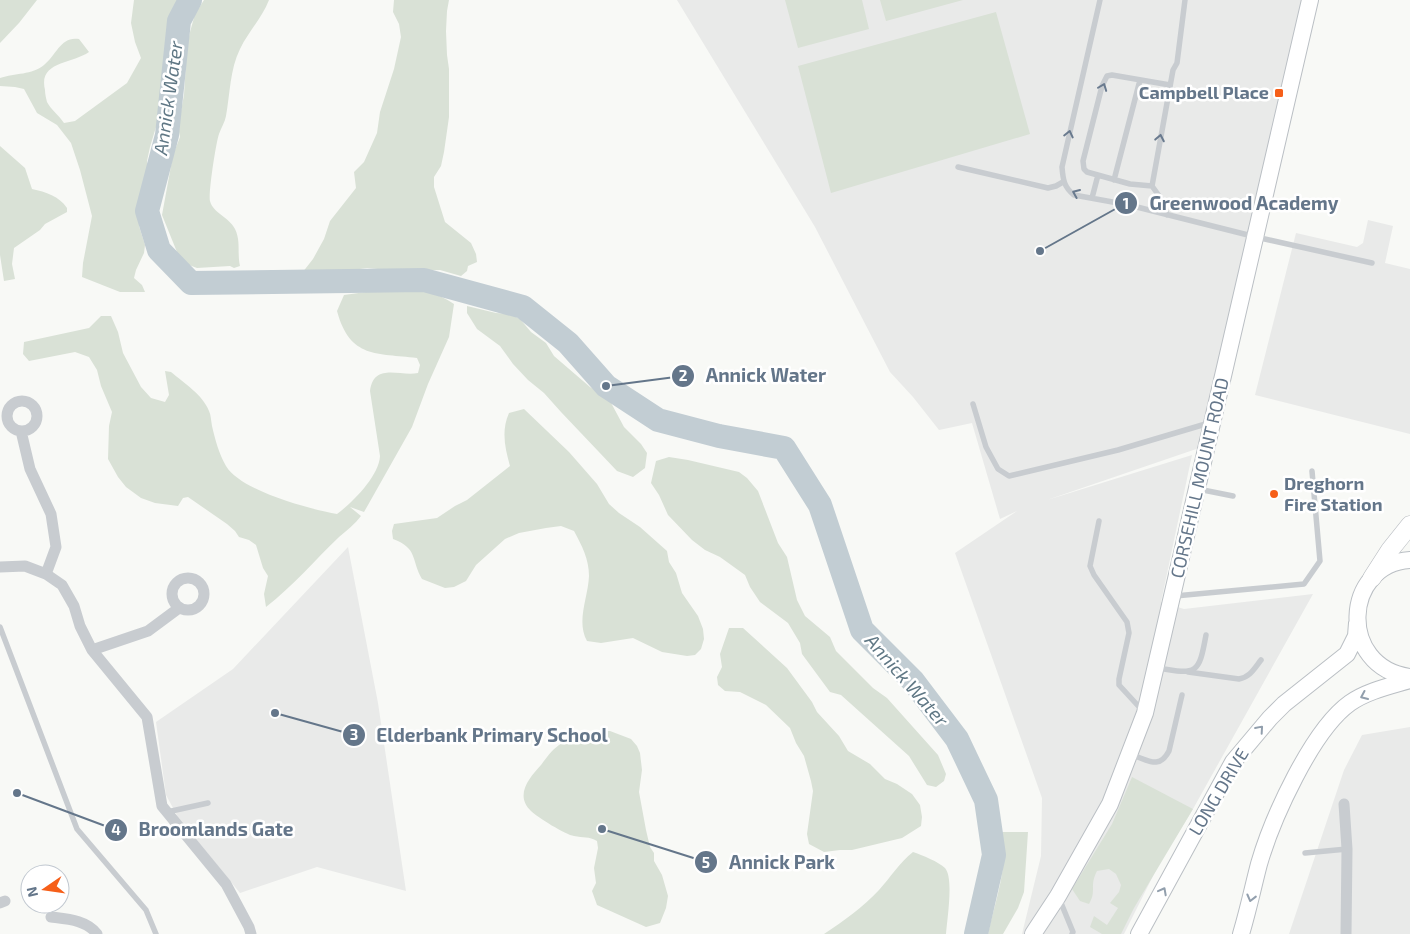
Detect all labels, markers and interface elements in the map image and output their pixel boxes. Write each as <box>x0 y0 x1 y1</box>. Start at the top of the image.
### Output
water label: Annick Water <box>148 39 187 157</box>
place label: Campbell Place <box>1139 81 1269 103</box>
one-way arrow <box>1097 83 1107 92</box>
marker: Campbell Place <box>1273 87 1285 99</box>
one-way arrow <box>1063 129 1074 138</box>
one-way arrow <box>1154 133 1165 142</box>
callout: Greenwood Academy <box>1114 186 1348 220</box>
one-way arrow <box>1072 189 1080 199</box>
text: Greenwood Academy <box>1149 191 1339 215</box>
text: 1 <box>1123 194 1129 212</box>
callout: Annick Water <box>670 359 836 393</box>
text: Annick Water <box>706 363 826 386</box>
text: 2 <box>679 366 688 384</box>
street label: CORSEHILL MOUNT ROAD <box>1165 375 1233 580</box>
place label: Dreghorn Fire Station <box>1284 472 1383 515</box>
marker: Dreghorn Fire Station <box>1268 488 1280 500</box>
water label: Annick Water <box>860 628 954 731</box>
one-way arrow <box>1360 690 1369 700</box>
callout: Elderbank Primary School <box>341 718 618 752</box>
text: Elderbank Primary School <box>376 723 609 747</box>
text: 3 <box>350 725 358 743</box>
one-way arrow <box>1255 726 1263 735</box>
street label: LONG DRIVE <box>1184 744 1253 839</box>
callout: Broomlands Gate <box>104 813 304 847</box>
text: Broomlands Gate <box>139 817 294 840</box>
text: 4 <box>111 820 121 838</box>
callout: Annick Park <box>694 845 845 879</box>
text: Annick Park <box>729 850 835 873</box>
text: 5 <box>702 853 710 871</box>
north arrow <box>20 864 70 914</box>
text: N <box>22 885 41 899</box>
one-way arrow <box>1156 887 1166 896</box>
one-way arrow <box>1246 894 1256 902</box>

